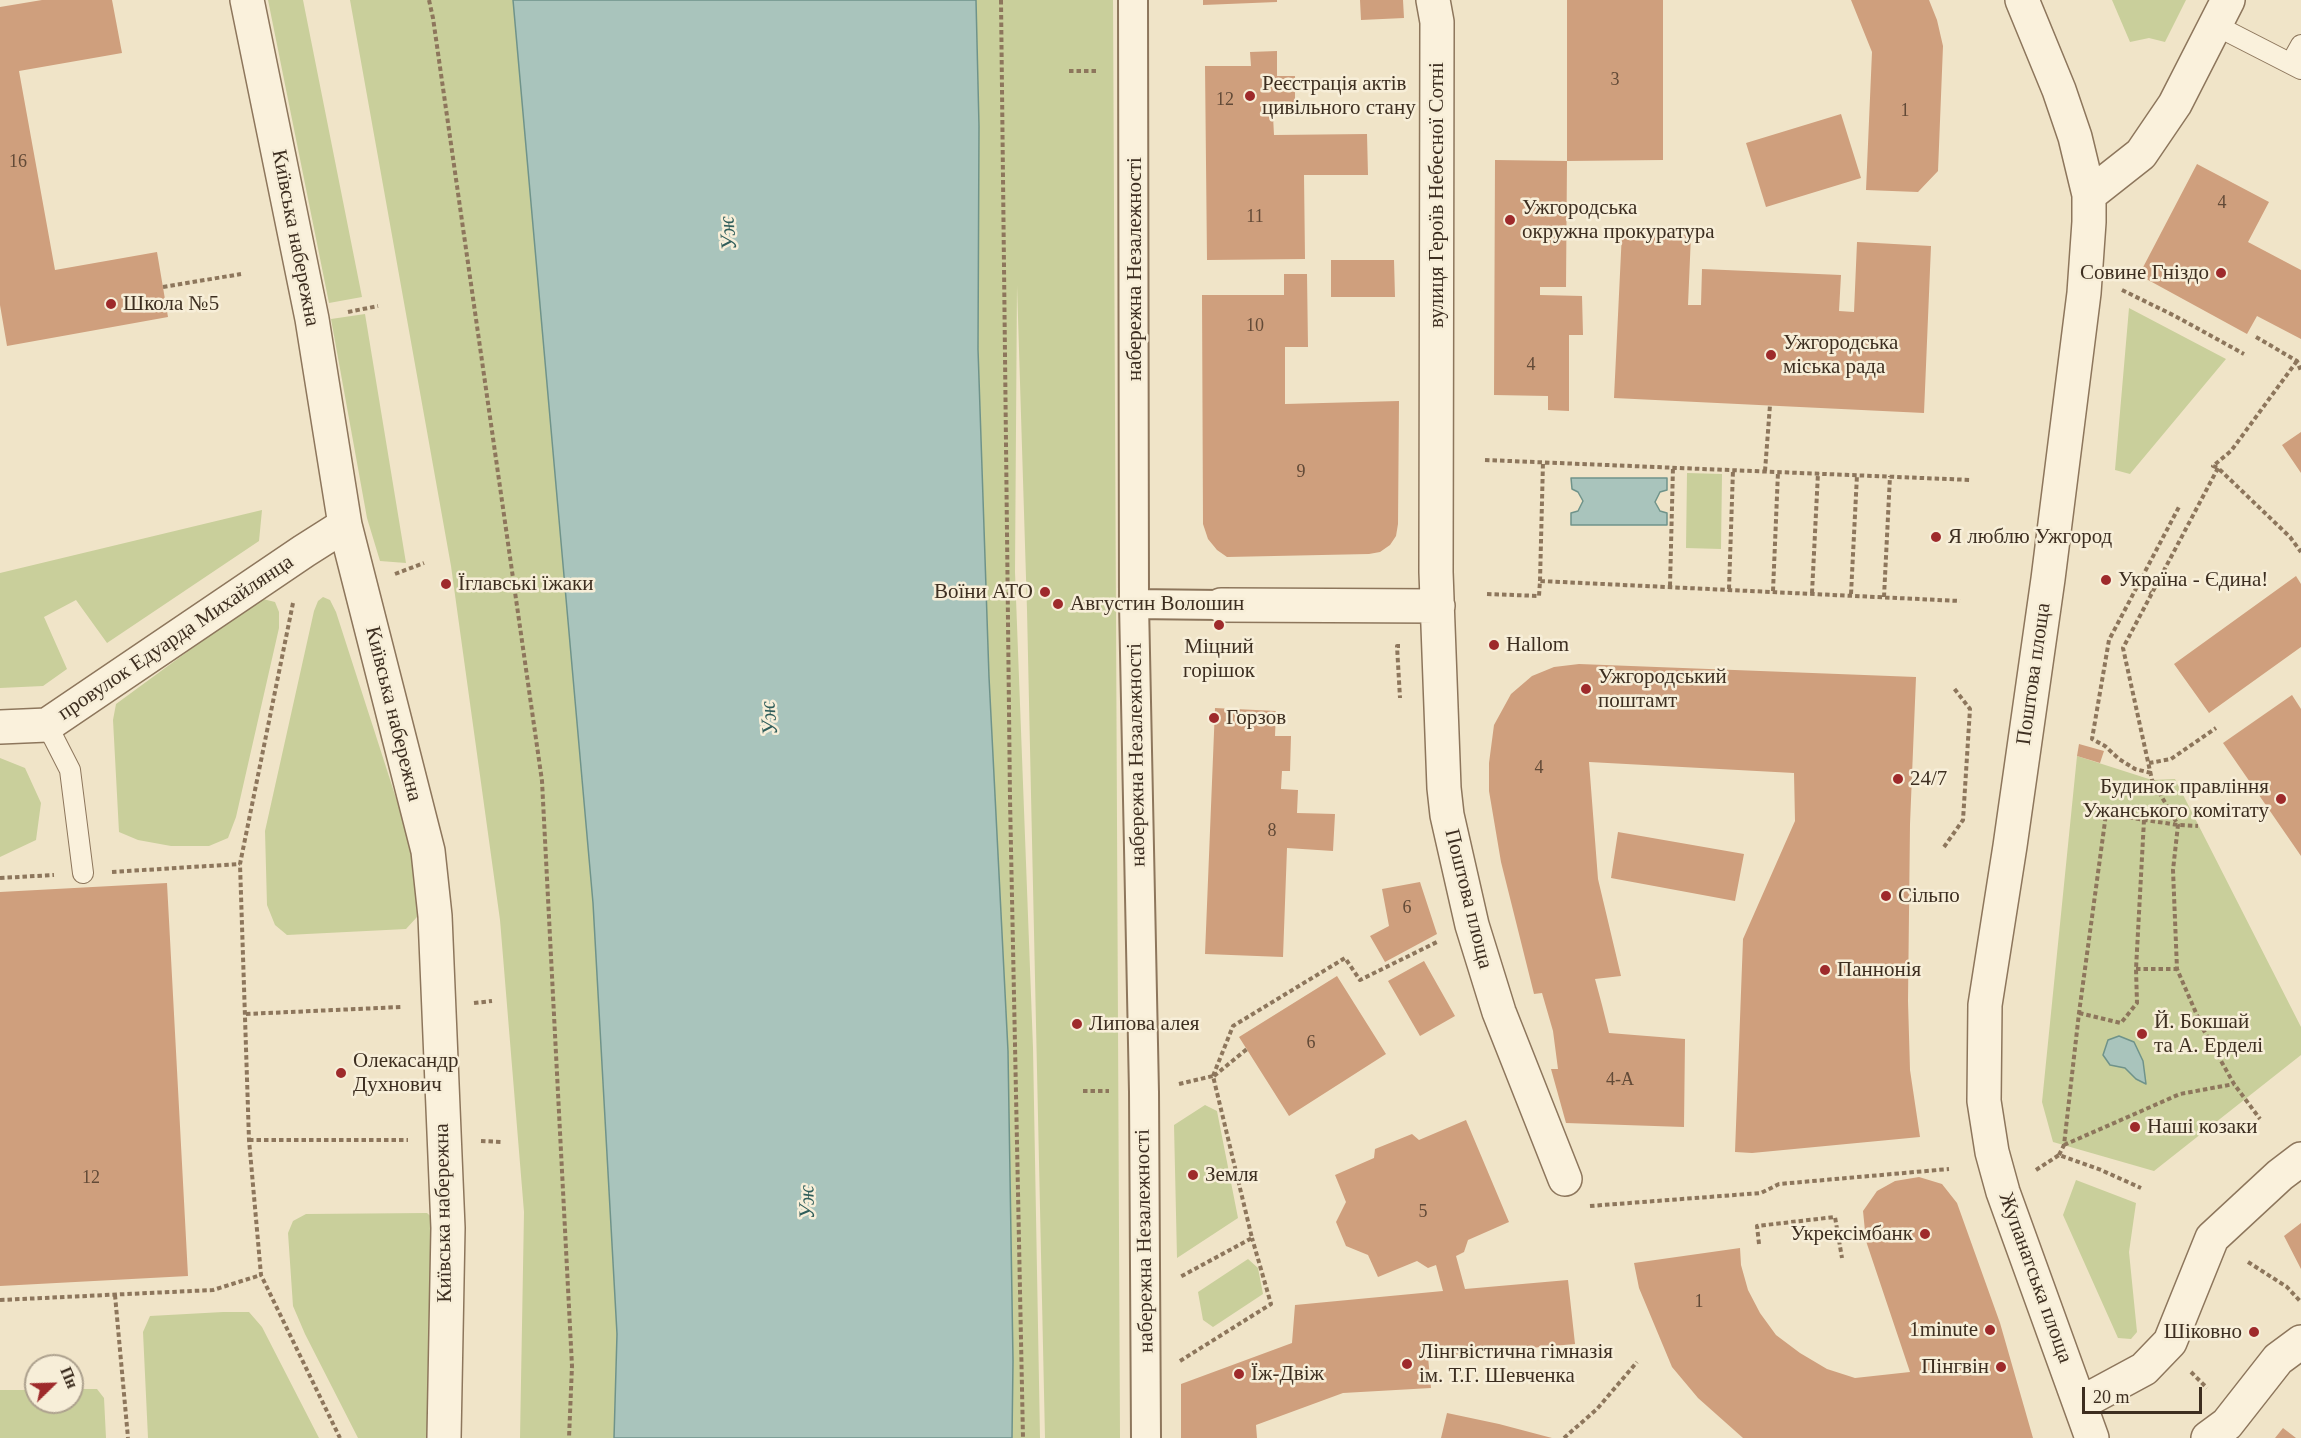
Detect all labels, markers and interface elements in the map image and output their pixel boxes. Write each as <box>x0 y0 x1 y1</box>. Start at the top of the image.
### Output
street label: вулиця Героїв Небесної Сотні <box>1424 62 1450 328</box>
house number: 3 <box>1610 69 1620 91</box>
place label: Реєстрація актів цивільного стану <box>1262 71 1416 121</box>
house number: 12 <box>1216 89 1234 111</box>
marker: Реєстрація актів цивільного стану <box>1243 89 1257 103</box>
house number: 1 <box>1900 100 1910 122</box>
street label: Київська набережна <box>266 148 324 328</box>
house number: 16 <box>9 151 27 173</box>
street label: набережна Незалежності <box>1122 157 1148 381</box>
house number: 4 <box>2218 192 2226 214</box>
place label: Ужгородська окружна прокуратура <box>1522 195 1715 245</box>
house number: 11 <box>1246 206 1264 228</box>
marker: Ужгородська окружна прокуратура <box>1503 213 1517 227</box>
water label: Уж <box>714 215 744 251</box>
place label: Совине Гніздо <box>2080 260 2209 286</box>
marker: Совине Гніздо <box>2214 266 2228 280</box>
place label: Школа №5 <box>123 291 219 317</box>
marker: Школа №5 <box>104 297 118 311</box>
house number: 10 <box>1246 315 1264 337</box>
place label: Ужгородська міська рада <box>1783 330 1898 380</box>
marker: Ужгородська міська рада <box>1764 348 1778 362</box>
house number: 4 <box>1526 354 1536 376</box>
house number: 9 <box>1296 461 1306 483</box>
place label: Я люблю Ужгород <box>1948 524 2112 550</box>
marker: Я люблю Ужгород <box>1929 530 1943 544</box>
street label: провулок Едуарда Михайлянца <box>53 550 299 726</box>
place label: Україна - Єдина! <box>2118 567 2268 593</box>
place label: Їглавські їжаки <box>458 571 593 597</box>
marker: Україна - Єдина! <box>2099 573 2113 587</box>
marker: Їглавські їжаки <box>439 577 453 591</box>
place label: Воїни АТО <box>934 579 1033 605</box>
marker: Воїни АТО <box>1038 585 1052 599</box>
place label: Августин Волошин <box>1070 591 1244 617</box>
marker: Августин Волошин <box>1051 597 1065 611</box>
street label: Поштова площа <box>2012 601 2056 747</box>
marker: Міцний горішок <box>1212 618 1226 632</box>
street label: Київська набережна <box>359 624 427 804</box>
place label: Hallom <box>1506 632 1569 658</box>
place label: Міцний горішок <box>1183 634 1255 684</box>
marker: Hallom <box>1487 638 1501 652</box>
street label: набережна Незалежності <box>1122 643 1152 867</box>
place label: Ужгородський поштамт <box>1598 664 1727 714</box>
marker: Ужгородський поштамт <box>1579 682 1593 696</box>
water label: Уж <box>755 700 785 736</box>
place label: Горзов <box>1226 705 1286 731</box>
marker: Горзов <box>1207 711 1221 725</box>
house number: 4 <box>1534 757 1544 779</box>
place label: 24/7 <box>1910 766 1947 792</box>
marker: 24/7 <box>1891 772 1905 786</box>
place label: Будинок правління Ужанського комітату <box>2083 774 2269 824</box>
marker: Будинок правління Ужанського комітату <box>2274 792 2288 806</box>
house number: 8 <box>1268 820 1276 842</box>
street label: Поштова площа <box>1438 827 1498 971</box>
place label: Сільпо <box>1898 883 1960 909</box>
marker: Сільпо <box>1879 889 1893 903</box>
house number: 6 <box>1402 897 1412 919</box>
place label: Паннонія <box>1837 957 1921 983</box>
marker: Паннонія <box>1818 963 1832 977</box>
place label: Й. Бокшай та А. Ерделі <box>2154 1009 2263 1059</box>
place label: Липова алея <box>1089 1011 1199 1037</box>
marker: Липова алея <box>1070 1017 1084 1031</box>
marker: Й. Бокшай та А. Ерделі <box>2135 1027 2149 1041</box>
house number: 6 <box>1306 1032 1316 1054</box>
place label: Олекасандр Духнович <box>353 1048 458 1098</box>
marker: Олекасандр Духнович <box>334 1066 348 1080</box>
house number: 4-А <box>1606 1069 1634 1091</box>
place label: Наші козаки <box>2147 1114 2257 1140</box>
marker: Наші козаки <box>2128 1120 2142 1134</box>
street label: Київська набережна <box>430 1123 458 1303</box>
street label: набережна Незалежності <box>1130 1129 1160 1353</box>
place label: Земля <box>1205 1162 1258 1188</box>
house number: 12 <box>82 1167 100 1189</box>
marker: Земля <box>1186 1168 1200 1182</box>
water label: Уж <box>795 1185 821 1219</box>
street label: Жупанатська площа <box>1992 1189 2078 1367</box>
house number: 5 <box>1418 1201 1428 1223</box>
place label: Укрексімбанк <box>1790 1221 1913 1247</box>
marker: Укрексімбанк <box>1918 1227 1932 1241</box>
house number: 1 <box>1694 1291 1704 1313</box>
place label: 1minute <box>1909 1317 1978 1343</box>
place label: Шіковно <box>2164 1319 2242 1345</box>
marker: 1minute <box>1983 1323 1997 1337</box>
marker: Шіковно <box>2247 1325 2261 1339</box>
place label: Лінгвістична гімназія ім. Т.Г. Шевченка <box>1419 1339 1613 1389</box>
north arrow <box>24 1354 84 1414</box>
place label: Пінгвін <box>1921 1354 1989 1380</box>
marker: Лінгвістична гімназія ім. Т.Г. Шевченка <box>1400 1357 1414 1371</box>
marker: Пінгвін <box>1994 1360 2008 1374</box>
place label: Їж-Двіж <box>1251 1361 1324 1387</box>
text: Пн <box>57 1364 81 1391</box>
marker: Їж-Двіж <box>1232 1367 1246 1381</box>
scale bar <box>2085 1375 2205 1413</box>
text: 20 m <box>2093 1387 2130 1407</box>

